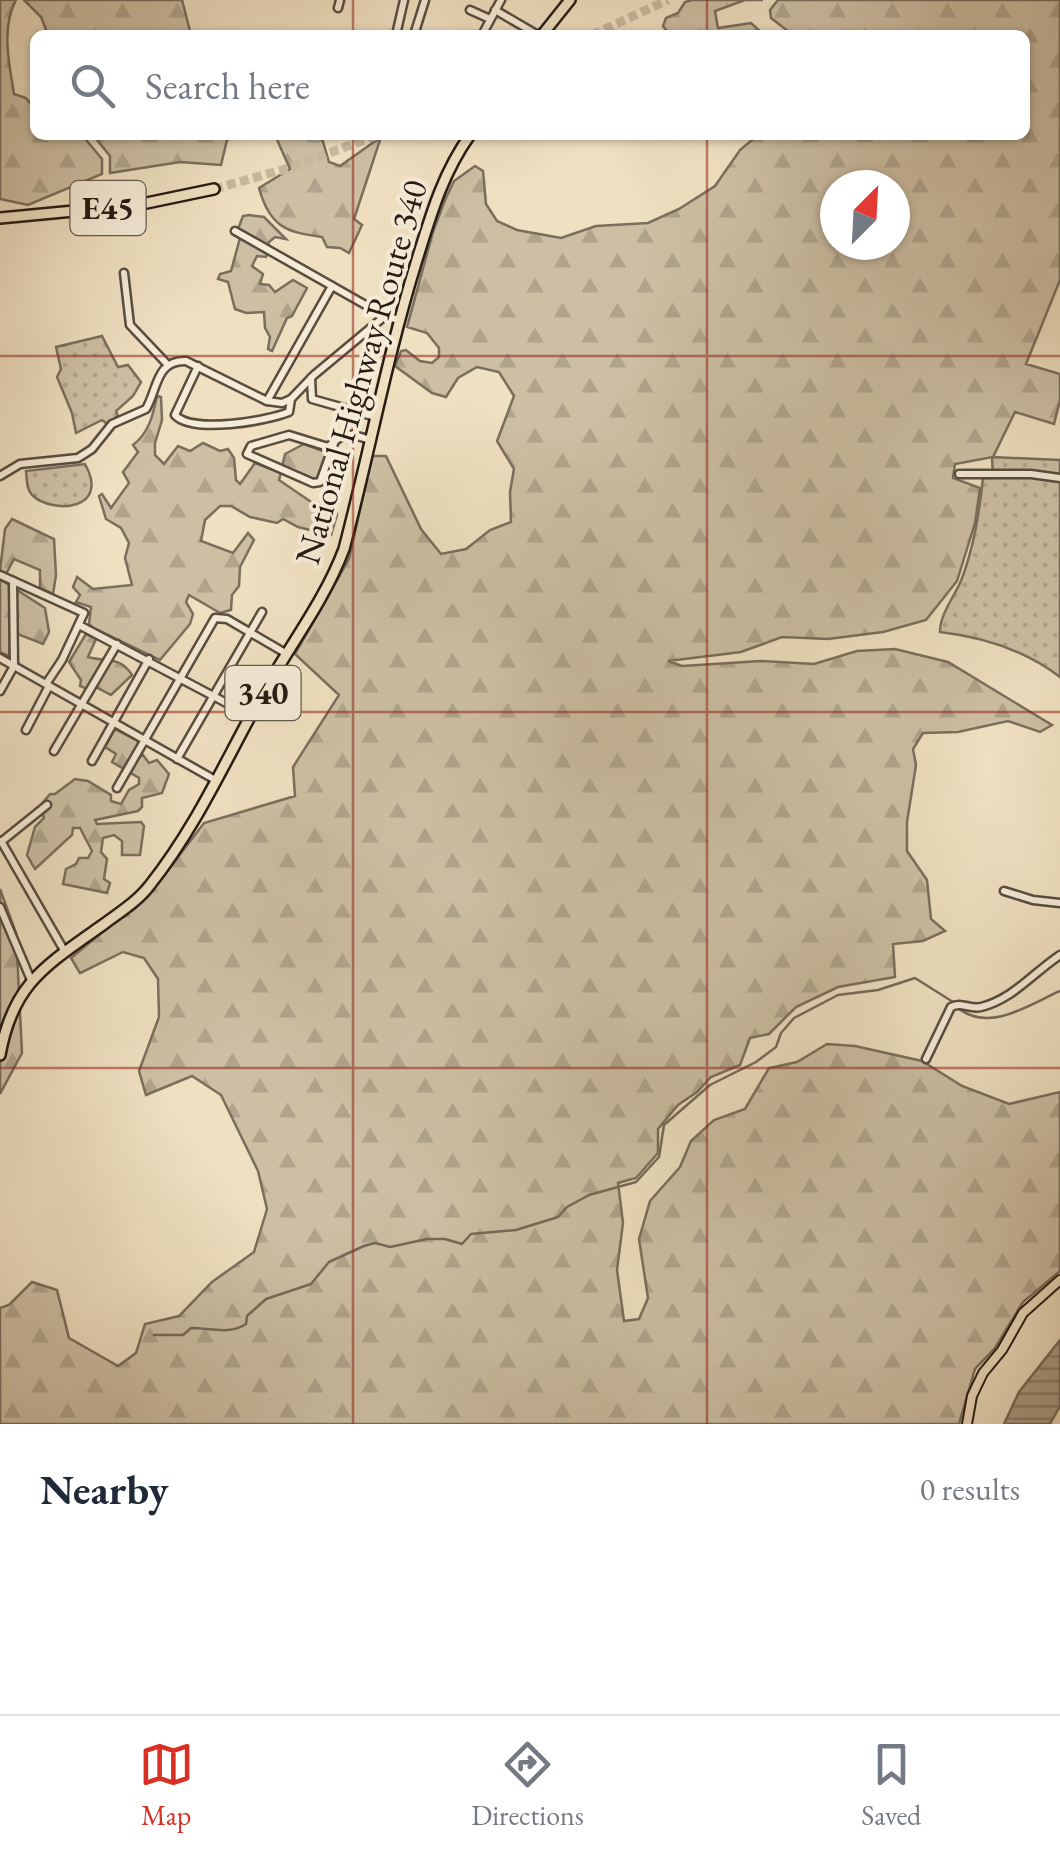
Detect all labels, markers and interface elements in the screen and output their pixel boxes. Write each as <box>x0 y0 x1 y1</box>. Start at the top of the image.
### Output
search box <box>30 30 1030 140</box>
icon: search <box>65 58 120 113</box>
text: Search here <box>145 61 310 110</box>
north arrow <box>820 170 910 260</box>
street label: National Highway Route 340 <box>284 174 437 569</box>
road number: E45 <box>70 181 146 235</box>
road number: 340 <box>226 666 300 720</box>
text: Nearby <box>40 1462 169 1517</box>
text: 0 results <box>920 1468 1020 1510</box>
tab: Map <box>139 1737 194 1833</box>
tab: Directions <box>471 1737 584 1833</box>
tab: Saved <box>861 1737 921 1833</box>

